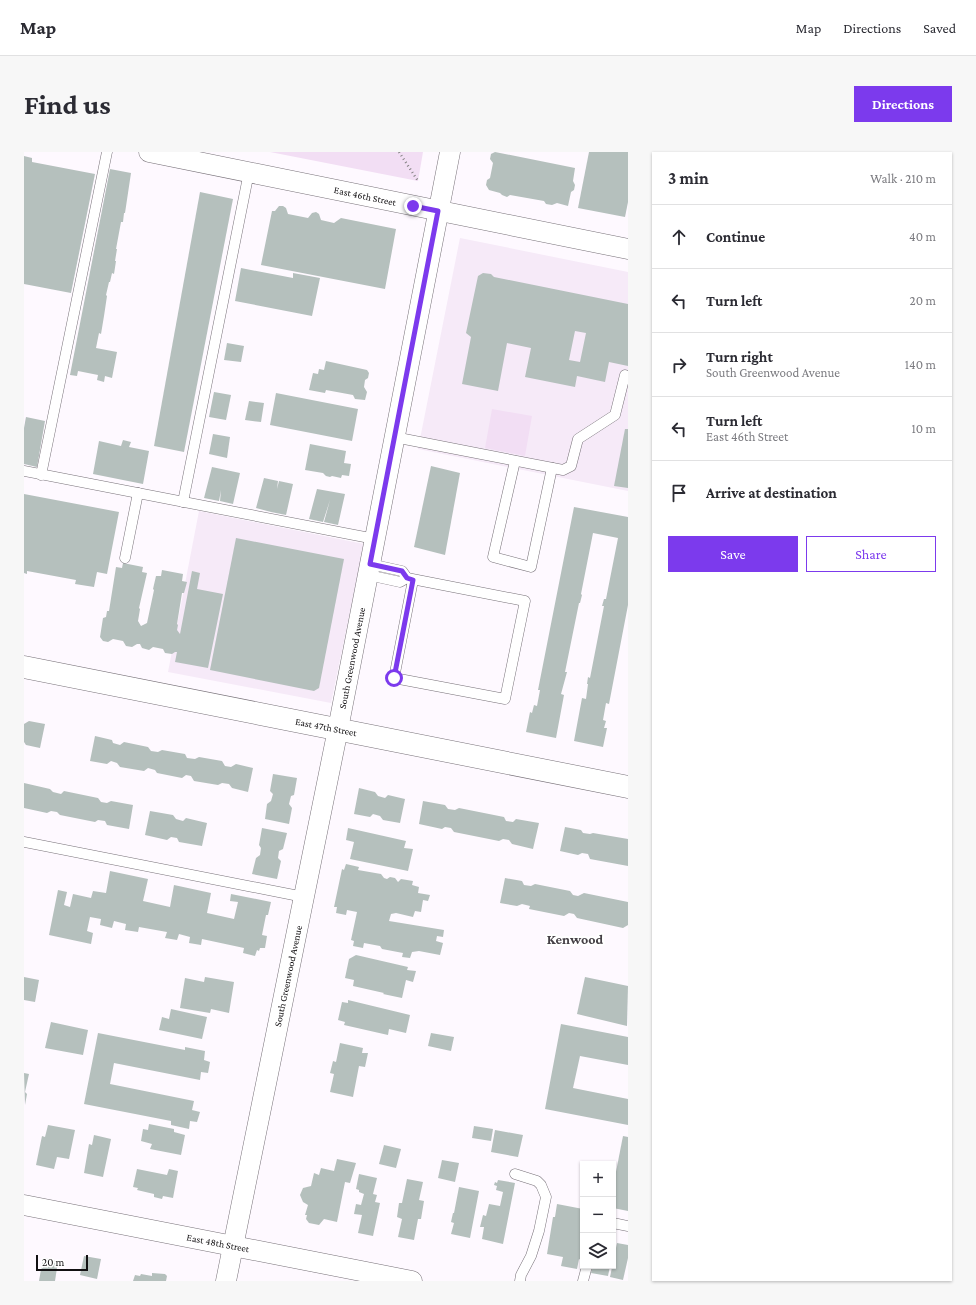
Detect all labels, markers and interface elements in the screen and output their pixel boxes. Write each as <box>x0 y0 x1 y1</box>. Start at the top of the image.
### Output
text: Map <box>20 17 56 38</box>
text: Map <box>796 20 821 36</box>
text: Directions <box>843 20 901 36</box>
text: Saved <box>923 20 956 36</box>
button: Directions <box>854 86 952 122</box>
text: Find us <box>24 89 111 120</box>
text: 3 min <box>668 169 709 188</box>
text: Walk · 210 m <box>870 171 936 186</box>
street label: East 46th Street <box>333 184 398 208</box>
route end <box>404 197 422 215</box>
icon: ahead <box>668 226 690 248</box>
text: Continue <box>706 229 765 245</box>
text: 40 m <box>909 229 936 244</box>
icon: left <box>668 290 690 312</box>
text: Turn left <box>706 293 762 309</box>
text: 20 m <box>910 293 936 308</box>
text: Turn right <box>706 349 773 365</box>
icon: right <box>668 354 690 376</box>
text: 140 m <box>905 357 936 372</box>
text: South Greenwood Avenue <box>706 365 840 380</box>
text: Turn left <box>706 413 762 429</box>
icon: left <box>668 418 690 440</box>
text: 10 m <box>911 421 936 436</box>
text: East 46th Street <box>706 429 788 444</box>
icon: arrive <box>668 482 690 504</box>
text: Arrive at destination <box>706 485 837 501</box>
button: Save <box>668 536 798 572</box>
button: Share <box>806 536 936 572</box>
street label: South Greenwood Avenue <box>337 606 367 710</box>
route start <box>385 669 403 687</box>
street label: East 47th Street <box>294 716 358 739</box>
street label: South Greenwood Avenue <box>272 924 304 1028</box>
district label: Kenwood <box>547 931 603 947</box>
map controls <box>580 1161 616 1269</box>
button: + <box>580 1161 616 1197</box>
button: − <box>580 1197 616 1233</box>
street label: East 48th Street <box>186 1232 251 1255</box>
button: layers <box>580 1233 616 1269</box>
scale bar <box>36 1253 88 1272</box>
text: 20 m <box>42 1256 64 1268</box>

